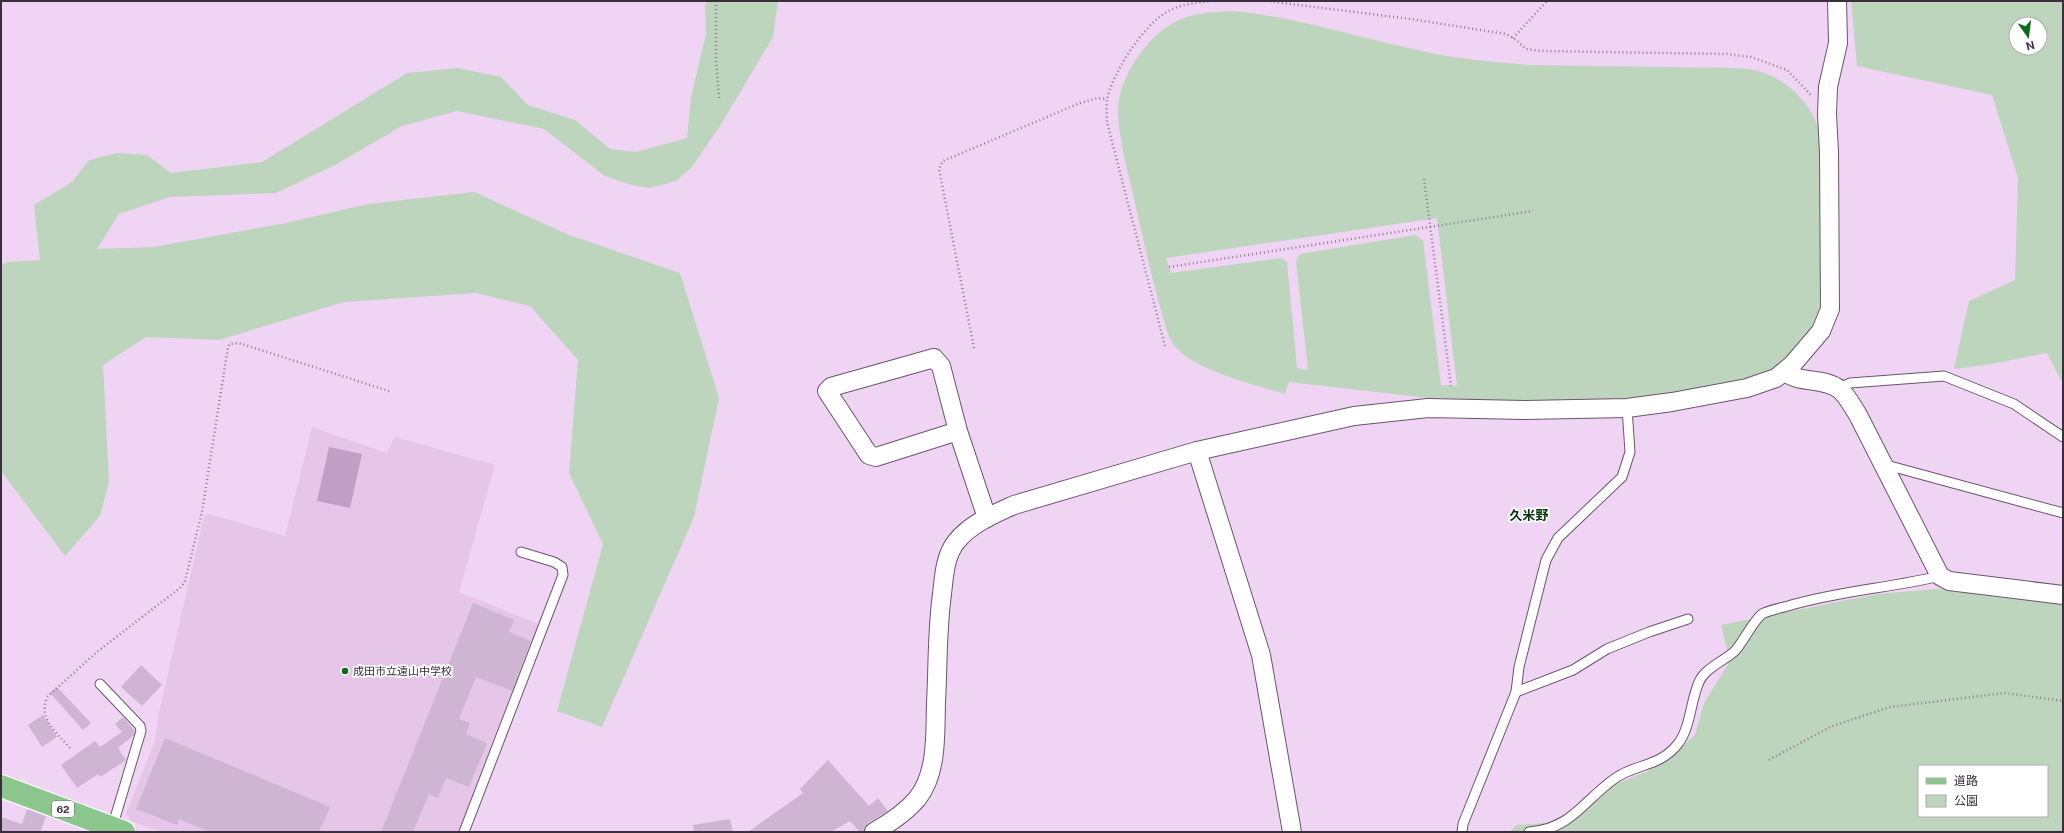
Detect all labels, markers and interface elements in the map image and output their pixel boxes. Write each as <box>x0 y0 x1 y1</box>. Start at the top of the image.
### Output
north arrow <box>2008 16 2048 56</box>
text: N <box>2025 39 2036 53</box>
district label: 久米野 <box>1509 508 1549 523</box>
place label: 成田市立遠山中学校 <box>353 665 452 677</box>
marker: 成田市立遠山中学校 <box>340 666 350 676</box>
legend <box>1918 765 2048 817</box>
text: 道路 <box>1954 774 1978 788</box>
text: 公園 <box>1954 794 1978 808</box>
road number: 62 <box>52 801 74 817</box>

